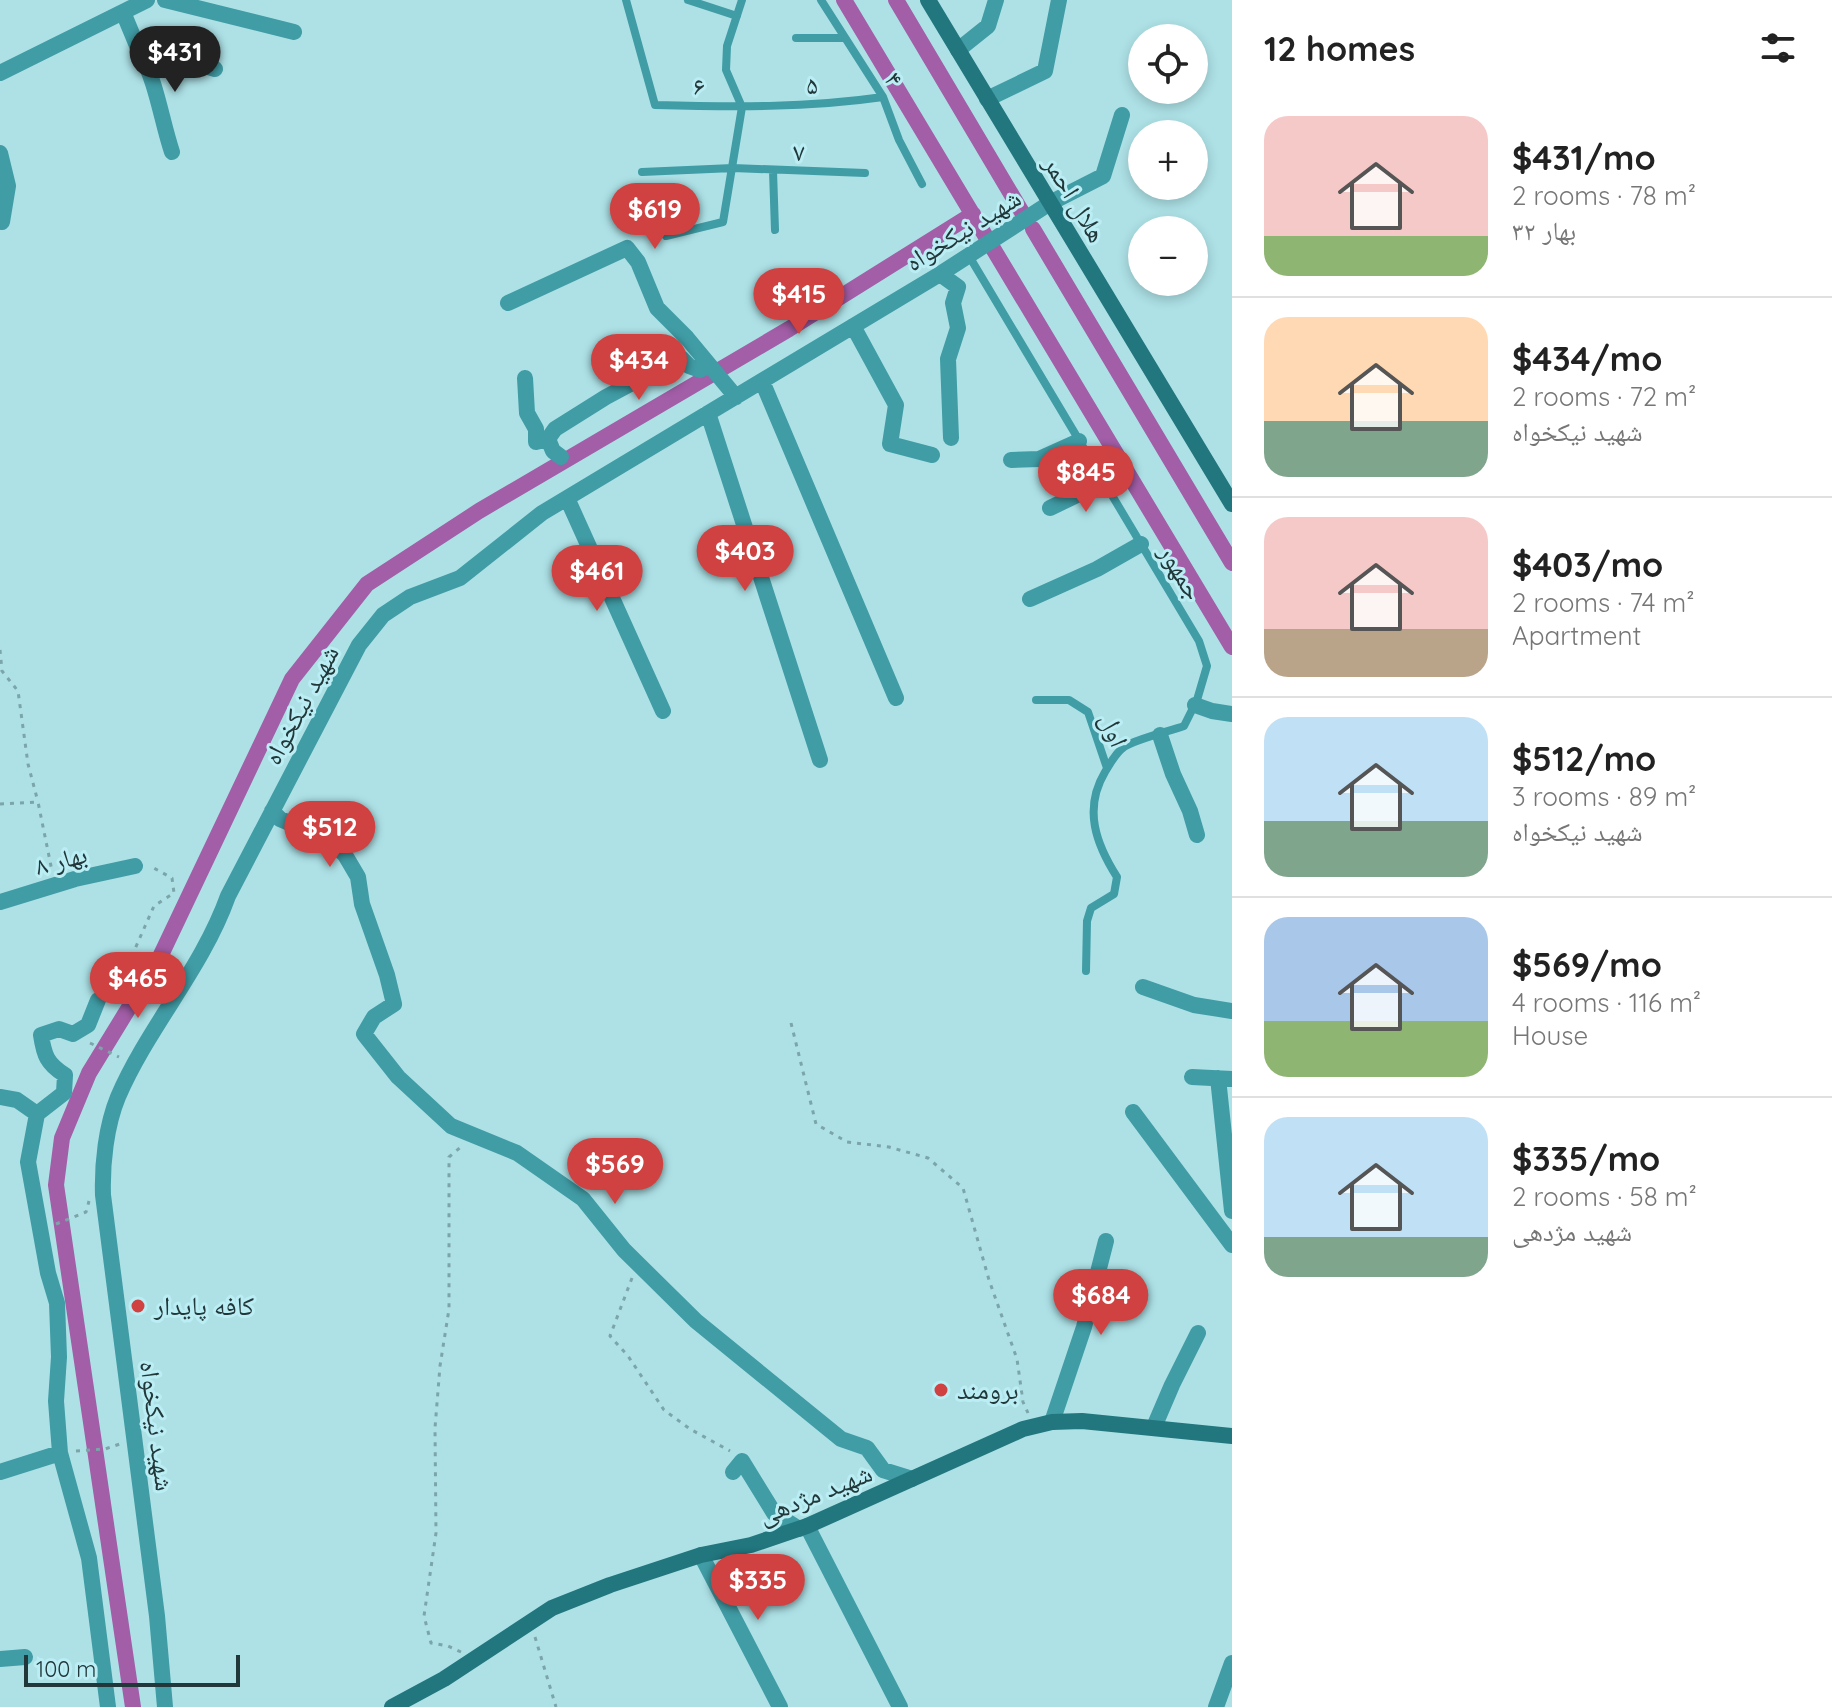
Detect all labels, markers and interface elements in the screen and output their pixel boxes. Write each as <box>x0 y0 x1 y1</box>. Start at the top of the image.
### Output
map controls <box>1128 24 1208 296</box>
button: locate <box>1128 24 1208 104</box>
pin: $431 <box>128 26 222 94</box>
icon: filters <box>1756 26 1800 70</box>
text: 12 homes <box>1264 27 1415 70</box>
text: $431 <box>148 35 202 68</box>
street label: ۴ <box>877 65 912 92</box>
street label: ۵ <box>806 68 818 101</box>
street label: ۶ <box>693 69 705 102</box>
button: + <box>1128 120 1208 200</box>
street label: ۷ <box>793 135 805 168</box>
text: $431/mo <box>1512 136 1656 179</box>
street label: هلال احمر <box>1036 148 1114 248</box>
icon: home <box>1328 148 1424 244</box>
text: 2 rooms · 78 m² <box>1512 179 1696 212</box>
street label: شهید نیکخواه <box>899 181 1027 278</box>
pin: $619 <box>608 183 702 251</box>
text: $619 <box>628 192 682 225</box>
text: بهار ۳۲ <box>1512 214 1576 247</box>
button: − <box>1128 216 1208 296</box>
pin: $415 <box>752 268 846 336</box>
text: $415 <box>771 277 827 310</box>
pin: $434 <box>592 334 686 402</box>
text: $434/mo <box>1512 337 1662 380</box>
text: $434 <box>609 343 669 376</box>
icon: home <box>1328 349 1424 445</box>
text: 2 rooms · 72 m² <box>1512 380 1696 413</box>
text: شهید نیکخواه <box>1512 415 1643 448</box>
pin: $845 <box>1039 446 1133 514</box>
text: $845 <box>1056 455 1116 488</box>
pin: $403 <box>698 525 792 593</box>
text: $403 <box>715 534 775 567</box>
street label: جمهور <box>1151 537 1211 606</box>
text: $403/mo <box>1512 543 1663 586</box>
pin: $461 <box>550 545 644 613</box>
icon: home <box>1328 549 1424 645</box>
text: $461 <box>570 554 624 587</box>
text: 2 rooms · 74 m² <box>1512 586 1695 619</box>
text: Apartment <box>1512 619 1641 652</box>
street label: شهید نیکخواه <box>255 639 346 770</box>
street label: اول <box>1093 708 1136 752</box>
text: $512/mo <box>1512 737 1656 780</box>
icon: home <box>1328 749 1424 845</box>
text: 3 rooms · 89 m² <box>1512 780 1696 813</box>
pin: $512 <box>283 801 377 869</box>
text: $512 <box>302 810 358 843</box>
text: شهید نیکخواه <box>1512 815 1643 848</box>
street label: بهار ۸ <box>31 837 90 882</box>
text: $569/mo <box>1512 943 1662 986</box>
icon: home <box>1328 949 1424 1045</box>
pin: $465 <box>91 952 185 1020</box>
text: $465 <box>108 961 168 994</box>
text: 4 rooms · 116 m² <box>1512 986 1701 1019</box>
text: House <box>1512 1019 1588 1052</box>
text: $335/mo <box>1512 1137 1660 1180</box>
pin: $569 <box>568 1138 662 1206</box>
text: $569 <box>585 1147 645 1180</box>
icon: home <box>1328 1149 1424 1245</box>
text: 2 rooms · 58 m² <box>1512 1180 1697 1213</box>
text: شهید مژدهی <box>1512 1215 1632 1248</box>
pin: $684 <box>1054 1269 1148 1337</box>
text: $684 <box>1071 1278 1131 1311</box>
place label: کافه پایدار <box>153 1289 254 1322</box>
marker: کافه پایدار <box>129 1297 147 1315</box>
street label: شهید نیکخواه <box>133 1359 182 1493</box>
place label: برومند <box>957 1373 1019 1406</box>
marker: برومند <box>932 1381 950 1399</box>
street label: شهید مژدهی <box>753 1456 877 1531</box>
pin: $335 <box>711 1554 805 1622</box>
text: $335 <box>729 1563 787 1596</box>
scale bar <box>24 1651 240 1687</box>
text: 100 m <box>36 1655 96 1683</box>

